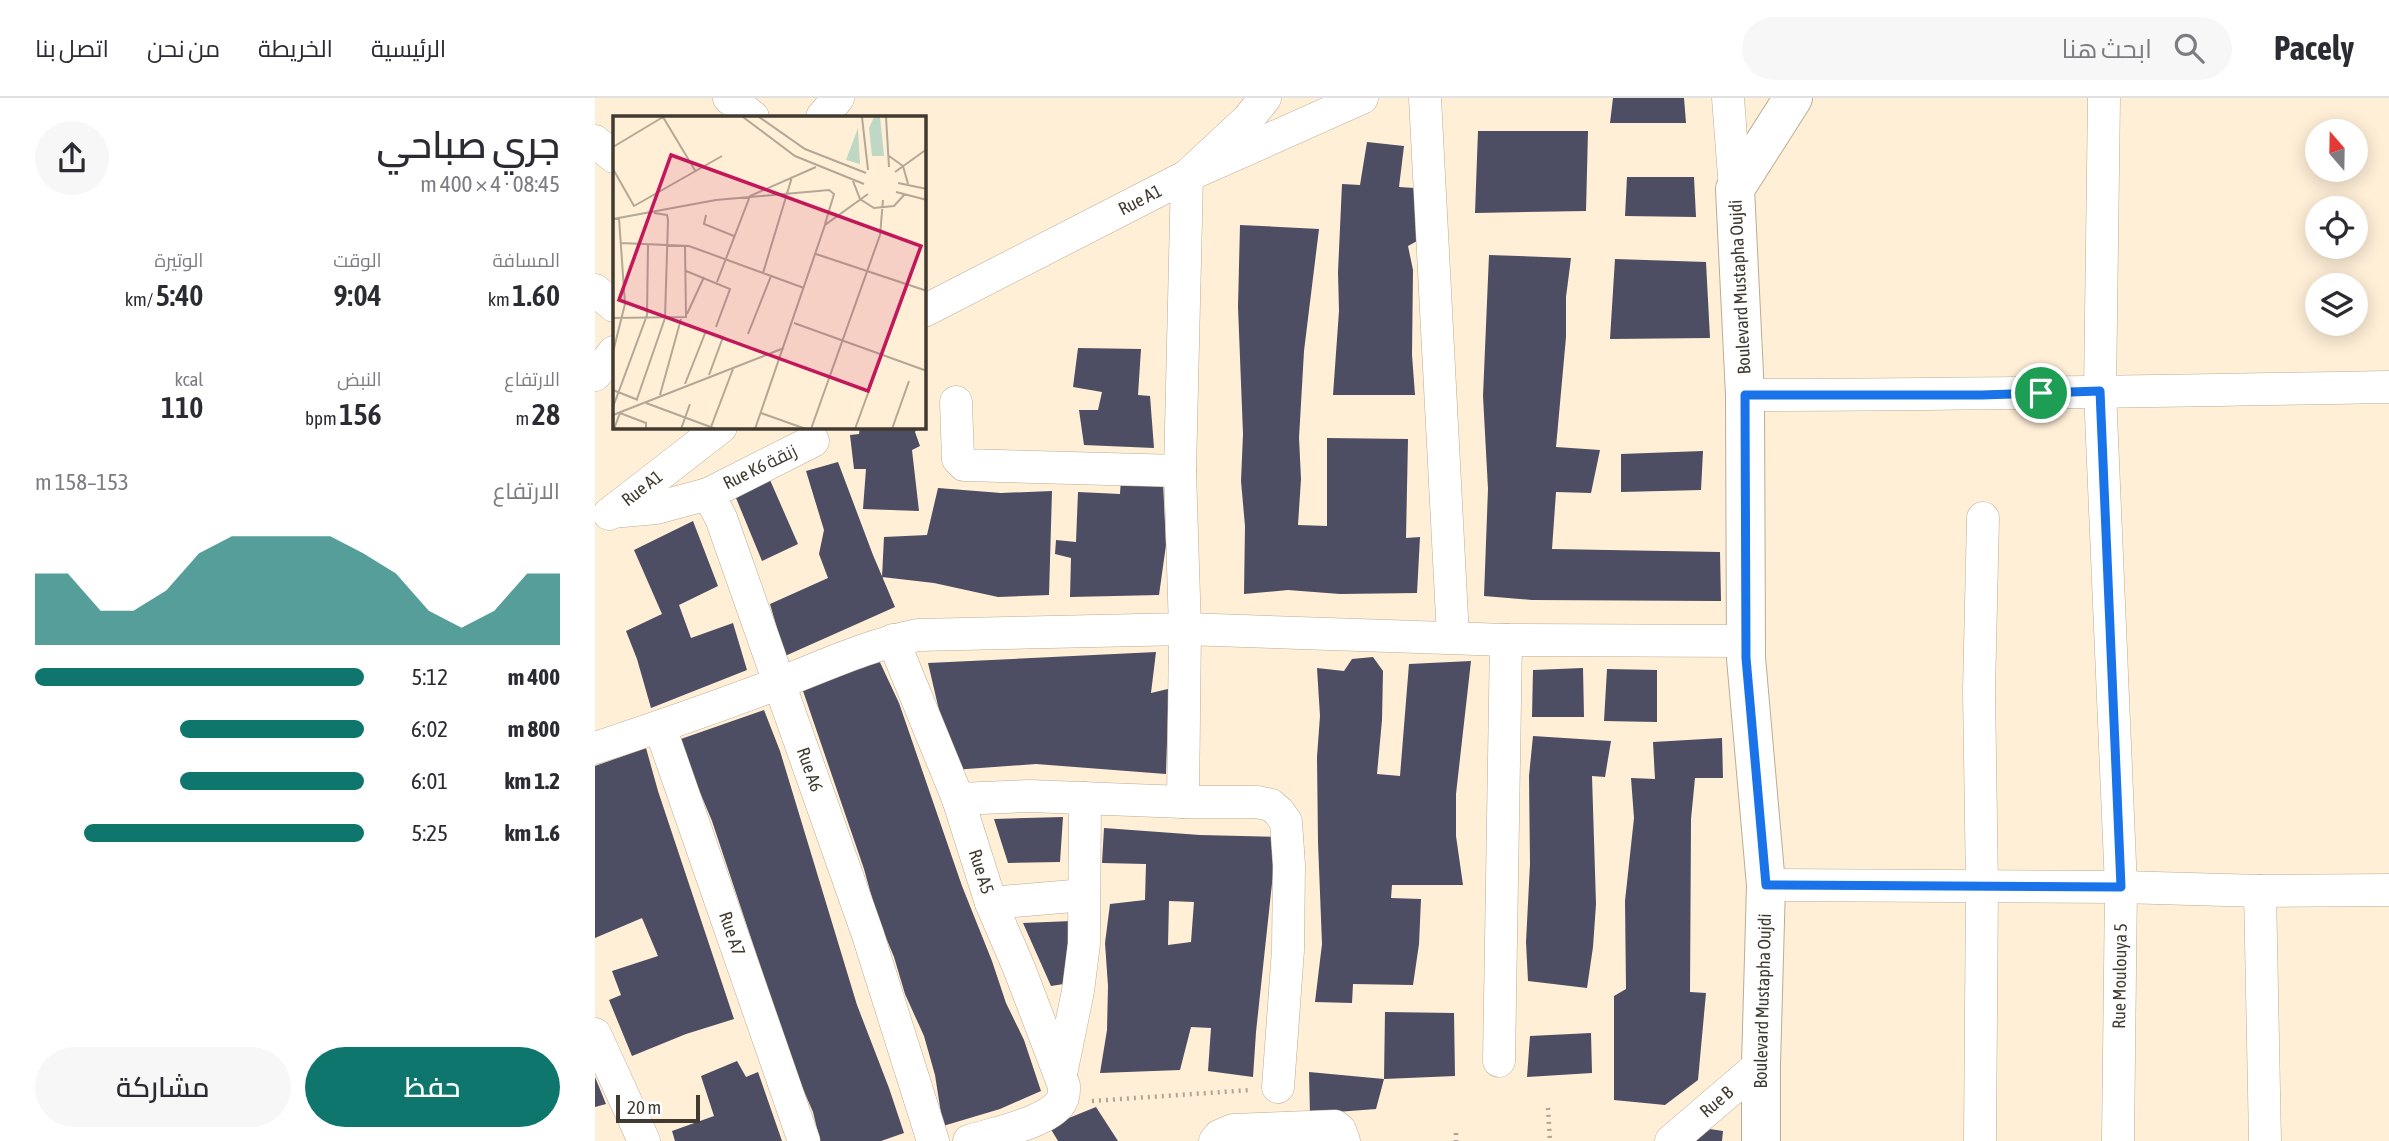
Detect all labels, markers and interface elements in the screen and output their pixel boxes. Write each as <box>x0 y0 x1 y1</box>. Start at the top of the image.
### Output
search box <box>1742 17 2232 80</box>
icon: search <box>2170 29 2208 67</box>
text: Pacely <box>2274 29 2354 67</box>
text: ابحث هنا <box>2062 34 2152 64</box>
text: اتصل بنا <box>35 35 109 62</box>
text: من نحن <box>147 35 220 62</box>
text: الخريطة <box>258 35 333 62</box>
text: الرئيسية <box>371 35 446 62</box>
inset map <box>613 116 926 429</box>
north arrow <box>2305 119 2368 182</box>
map controls <box>2305 119 2368 336</box>
button: share <box>35 121 109 195</box>
text: جري صباحي <box>377 123 560 166</box>
text: 08:45 · 4 × 400 m <box>420 171 560 197</box>
street label: Rue A1 <box>1115 180 1165 219</box>
button: locate <box>2305 196 2368 259</box>
street label: Boulevard Mustapha Oujdi <box>1724 199 1755 375</box>
text: الوتيرة <box>155 249 203 271</box>
text: الوقت <box>333 249 382 271</box>
text: المسافة <box>492 249 560 271</box>
button: layers <box>2305 273 2368 336</box>
text: 5:40 <box>156 278 203 312</box>
text: 9:04 <box>333 278 382 312</box>
text: 1.60 <box>512 278 560 312</box>
text: /km <box>125 288 156 310</box>
text: km <box>488 288 512 310</box>
pin <box>2011 363 2071 423</box>
text: kcal <box>174 368 203 390</box>
text: النبض <box>337 368 382 390</box>
text: الارتفاع <box>504 368 560 390</box>
icon: arrive <box>2022 374 2060 412</box>
text: 110 <box>161 390 203 424</box>
text: 156 <box>339 397 382 431</box>
text: 28 <box>532 397 560 431</box>
text: bpm <box>305 407 339 429</box>
text: m <box>516 407 532 429</box>
street label: Rue K6 زنقة <box>719 440 801 494</box>
street label: Rue A1 <box>617 466 666 510</box>
text: 153–158 m <box>35 469 129 495</box>
text: الارتفاع <box>493 478 560 504</box>
text: 5:12 <box>411 664 448 690</box>
text: 400 m <box>508 664 560 690</box>
text: 6:02 <box>411 716 448 742</box>
text: 800 m <box>508 716 560 742</box>
street label: Rue A6 <box>793 744 828 794</box>
text: 6:01 <box>411 768 448 794</box>
text: 1.2 km <box>504 768 560 794</box>
text: 5:25 <box>411 820 448 846</box>
text: 1.6 km <box>504 820 560 846</box>
street label: Rue A5 <box>965 847 998 896</box>
street label: Rue A7 <box>715 909 750 959</box>
street label: Boulevard Mustapha Oujdi <box>1750 913 1775 1089</box>
street label: Rue Moulouya 5 <box>2108 923 2131 1029</box>
button: مشاركة <box>35 1047 291 1127</box>
button: حفظ <box>305 1047 560 1127</box>
street label: Rue B <box>1695 1081 1737 1122</box>
scale bar <box>616 1092 700 1124</box>
text: 20 m <box>627 1096 661 1118</box>

